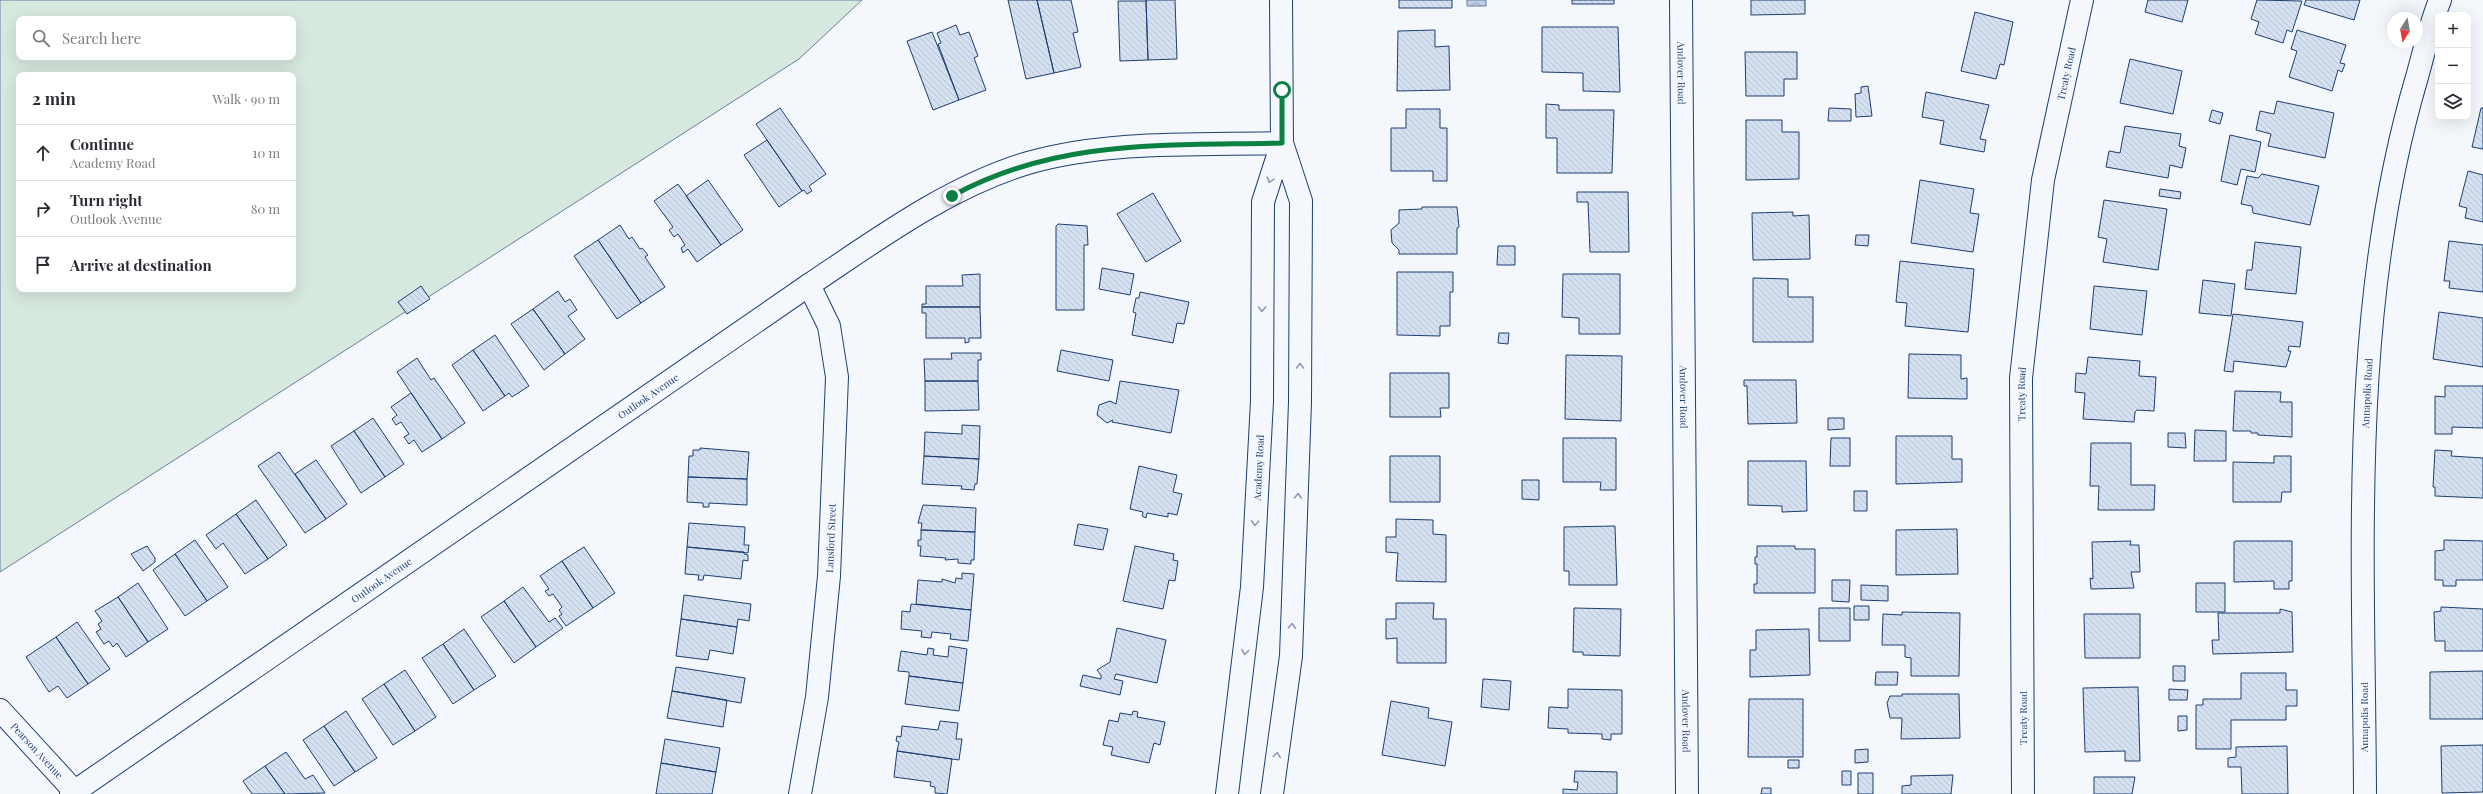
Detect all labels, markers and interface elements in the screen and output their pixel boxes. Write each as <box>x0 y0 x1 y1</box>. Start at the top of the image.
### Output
north arrow <box>2387 12 2423 48</box>
map controls <box>2435 12 2471 120</box>
button: + <box>2435 12 2471 48</box>
search box <box>16 16 296 60</box>
icon: search <box>30 27 52 49</box>
text: Search here <box>62 28 141 48</box>
street label: Andover Road <box>1674 40 1689 105</box>
street label: Treaty Road <box>2053 46 2079 102</box>
button: − <box>2435 48 2471 84</box>
route start <box>1273 81 1291 99</box>
button: layers <box>2435 84 2471 120</box>
text: 2 min <box>32 87 76 109</box>
text: Walk · 90 m <box>213 90 280 107</box>
text: Continue <box>70 134 134 154</box>
icon: ahead <box>32 142 54 164</box>
text: 10 m <box>253 144 280 161</box>
text: Academy Road <box>70 154 156 171</box>
one-way arrow <box>1266 176 1275 183</box>
route end <box>943 187 961 205</box>
text: Turn right <box>70 190 143 210</box>
icon: right <box>32 198 54 220</box>
text: 80 m <box>251 200 280 217</box>
text: Outlook Avenue <box>70 210 162 227</box>
icon: arrive <box>32 254 54 276</box>
text: Arrive at destination <box>70 255 212 275</box>
one-way arrow <box>1258 306 1266 312</box>
street label: Annapolis Road <box>2358 357 2376 429</box>
one-way arrow <box>1296 363 1304 369</box>
street label: Andover Road <box>1677 364 1691 429</box>
street label: Treaty Road <box>2014 366 2029 421</box>
street label: Outlook Avenue <box>615 370 681 422</box>
street label: Academy Road <box>1250 434 1267 502</box>
one-way arrow <box>1294 493 1302 499</box>
street label: Lansford Street <box>822 503 839 573</box>
one-way arrow <box>1251 520 1260 526</box>
street label: Outlook Avenue <box>348 554 415 606</box>
one-way arrow <box>1288 623 1297 629</box>
one-way arrow <box>1240 649 1249 655</box>
street label: Annapolis Road <box>2357 682 2371 753</box>
street label: Andover Road <box>1679 688 1694 753</box>
street label: Treaty Road <box>2016 691 2030 745</box>
street label: Pearson Avenue <box>8 719 66 782</box>
one-way arrow <box>1272 752 1281 758</box>

